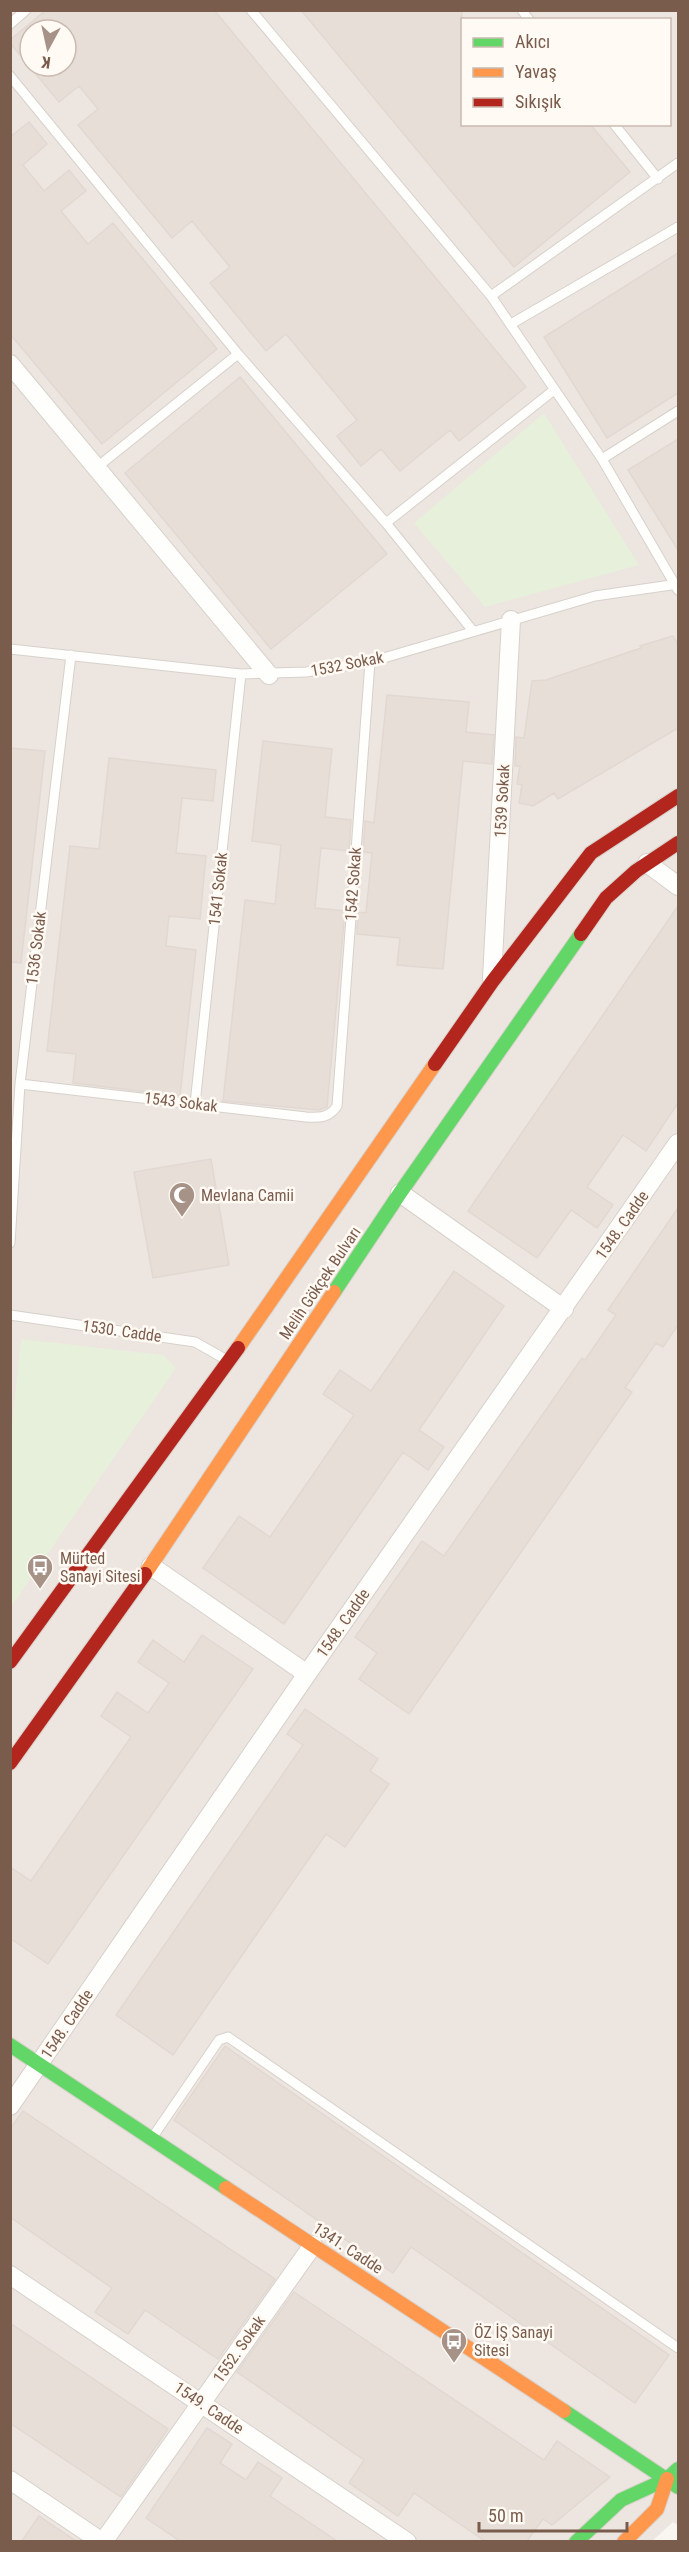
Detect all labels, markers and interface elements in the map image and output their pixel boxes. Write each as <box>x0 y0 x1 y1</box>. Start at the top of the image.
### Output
north arrow <box>18 18 78 78</box>
legend <box>461 18 671 126</box>
text: Akıcı <box>515 31 550 52</box>
text: K <box>40 52 52 72</box>
text: Yavaş <box>515 61 557 82</box>
text: Sıkışık <box>515 91 561 112</box>
street label: 1532 Sokak <box>309 647 386 680</box>
street label: 1539 Sokak <box>491 763 513 838</box>
street label: 1542 Sokak <box>341 846 365 921</box>
street label: 1541 Sokak <box>205 851 231 927</box>
street label: 1536 Sokak <box>22 909 50 986</box>
street label: 1543 Sokak <box>143 1088 220 1116</box>
mosque icon: Mevlana Camii <box>167 1180 197 1218</box>
place label: Mevlana Camii <box>201 1186 294 1205</box>
street label: 1548. Cadde <box>591 1187 653 1263</box>
street label: Melih Gökçek Bulvarı <box>275 1223 365 1343</box>
street label: 1530. Cadde <box>81 1316 163 1346</box>
place label: Mürted Sanayi Sitesi <box>60 1549 140 1586</box>
bus stop icon: Mürted Sanayi Sitesi <box>25 1552 55 1590</box>
street label: 1548. Cadde <box>312 1585 374 1661</box>
street label: 1548. Cadde <box>37 1986 97 2062</box>
street label: 1341. Cadde <box>309 2218 387 2278</box>
street label: 1552. Sokak <box>209 2311 270 2386</box>
place label: ÖZ İŞ Sanayi Sitesi <box>474 2323 553 2360</box>
bus stop icon: ÖZ İŞ Sanayi Sitesi <box>439 2326 469 2364</box>
street label: 1549. Cadde <box>171 2378 247 2438</box>
scale bar <box>479 2495 628 2533</box>
text: 50 m <box>488 2505 523 2526</box>

